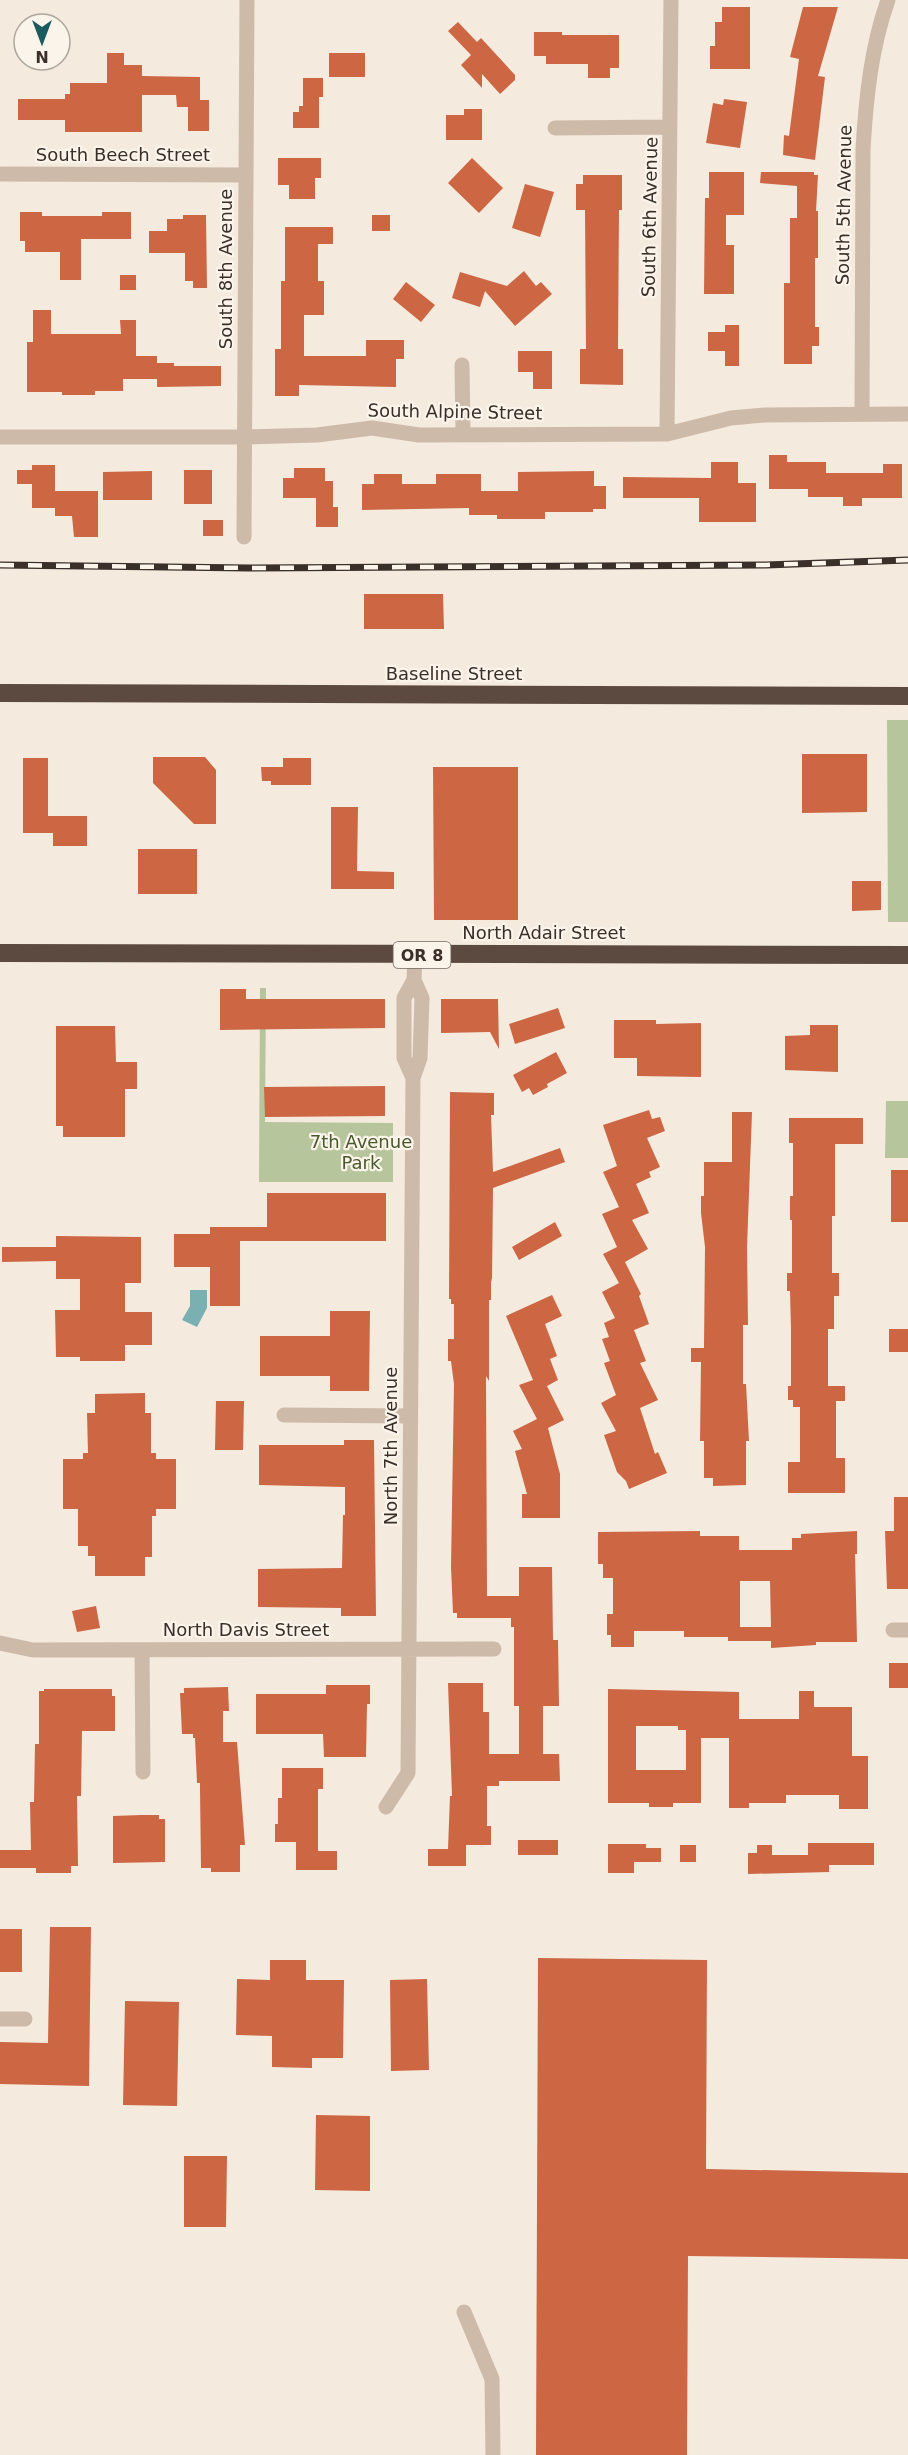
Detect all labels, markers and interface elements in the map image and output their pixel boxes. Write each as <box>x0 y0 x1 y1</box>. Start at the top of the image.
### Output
north arrow <box>12 12 72 72</box>
text: N <box>35 47 49 66</box>
street label: South 5th Avenue <box>832 125 855 285</box>
street label: South 6th Avenue <box>638 137 661 297</box>
street label: South Beech Street <box>36 144 210 165</box>
street label: South 8th Avenue <box>215 189 236 349</box>
street label: South Alpine Street <box>367 399 543 424</box>
street label: Baseline Street <box>386 663 522 684</box>
street label: North Adair Street <box>462 922 626 943</box>
road number: OR 8 <box>394 942 450 968</box>
park label: 7th Avenue Park <box>310 1131 412 1173</box>
street label: North 7th Avenue <box>380 1367 401 1525</box>
street label: North Davis Street <box>163 1619 329 1640</box>

